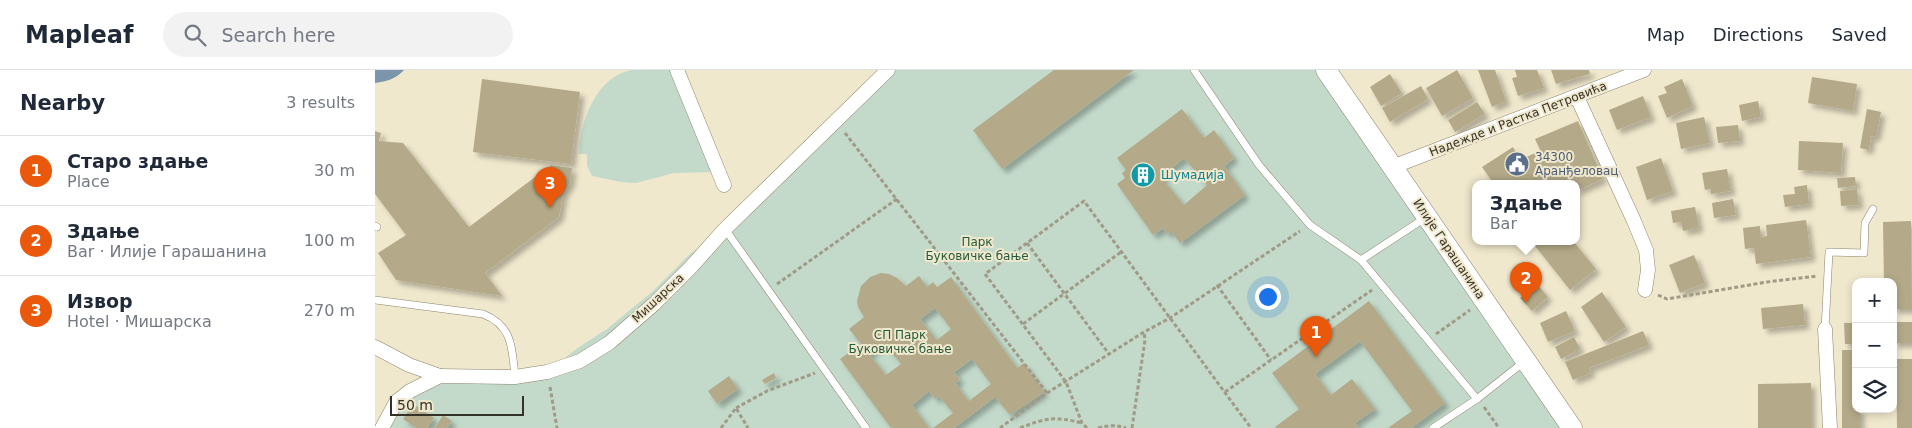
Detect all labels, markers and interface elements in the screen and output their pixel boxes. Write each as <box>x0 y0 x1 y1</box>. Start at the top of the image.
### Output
search box <box>163 12 513 57</box>
text: Mapleaf <box>25 21 133 49</box>
icon: search <box>181 21 209 49</box>
text: Search here <box>221 24 336 46</box>
text: Map <box>1647 24 1685 45</box>
text: Directions <box>1713 24 1803 45</box>
text: Saved <box>1831 24 1887 45</box>
street label: Надежде и Растка Петровића <box>1427 79 1609 159</box>
text: Nearby <box>20 91 105 115</box>
text: 3 results <box>286 93 355 112</box>
text: Старо здање <box>67 150 208 172</box>
place label: 34300 Аранђеловац <box>1535 150 1619 178</box>
public building icon: 34300 Аранђеловац <box>1504 151 1530 177</box>
text: 1 <box>30 161 42 180</box>
text: 30 m <box>314 161 355 180</box>
building icon: Шумадија <box>1130 162 1156 188</box>
pin: 3 <box>534 167 566 208</box>
place label: Шумадија <box>1161 168 1224 182</box>
text: Place <box>67 172 110 191</box>
popup <box>1472 180 1580 245</box>
text: Здање <box>1490 192 1562 214</box>
street label: Илије Гарашанина <box>1410 196 1488 302</box>
text: Bar <box>1490 214 1517 233</box>
text: Здање <box>67 220 140 242</box>
text: 2 <box>30 231 42 250</box>
text: 100 m <box>304 231 355 250</box>
park label: Парк Буковичке бање <box>925 235 1029 263</box>
text: Bar · Илије Гарашанина <box>67 242 267 261</box>
pin: 2 <box>1510 262 1542 303</box>
street label: Мишарска <box>629 271 687 325</box>
map controls <box>1852 278 1897 413</box>
button: + <box>1852 278 1897 323</box>
your location <box>1255 284 1281 310</box>
text: Извор <box>67 290 133 312</box>
text: 3 <box>30 301 42 320</box>
text: 270 m <box>304 301 355 320</box>
text: Hotel · Мишарска <box>67 312 212 331</box>
pin: 1 <box>1300 316 1332 357</box>
button: − <box>1852 323 1897 368</box>
park label: СП Парк Буковичке бање <box>848 328 952 356</box>
button: layers <box>1852 368 1897 413</box>
scale bar <box>390 393 524 416</box>
text: 50 m <box>397 397 433 413</box>

